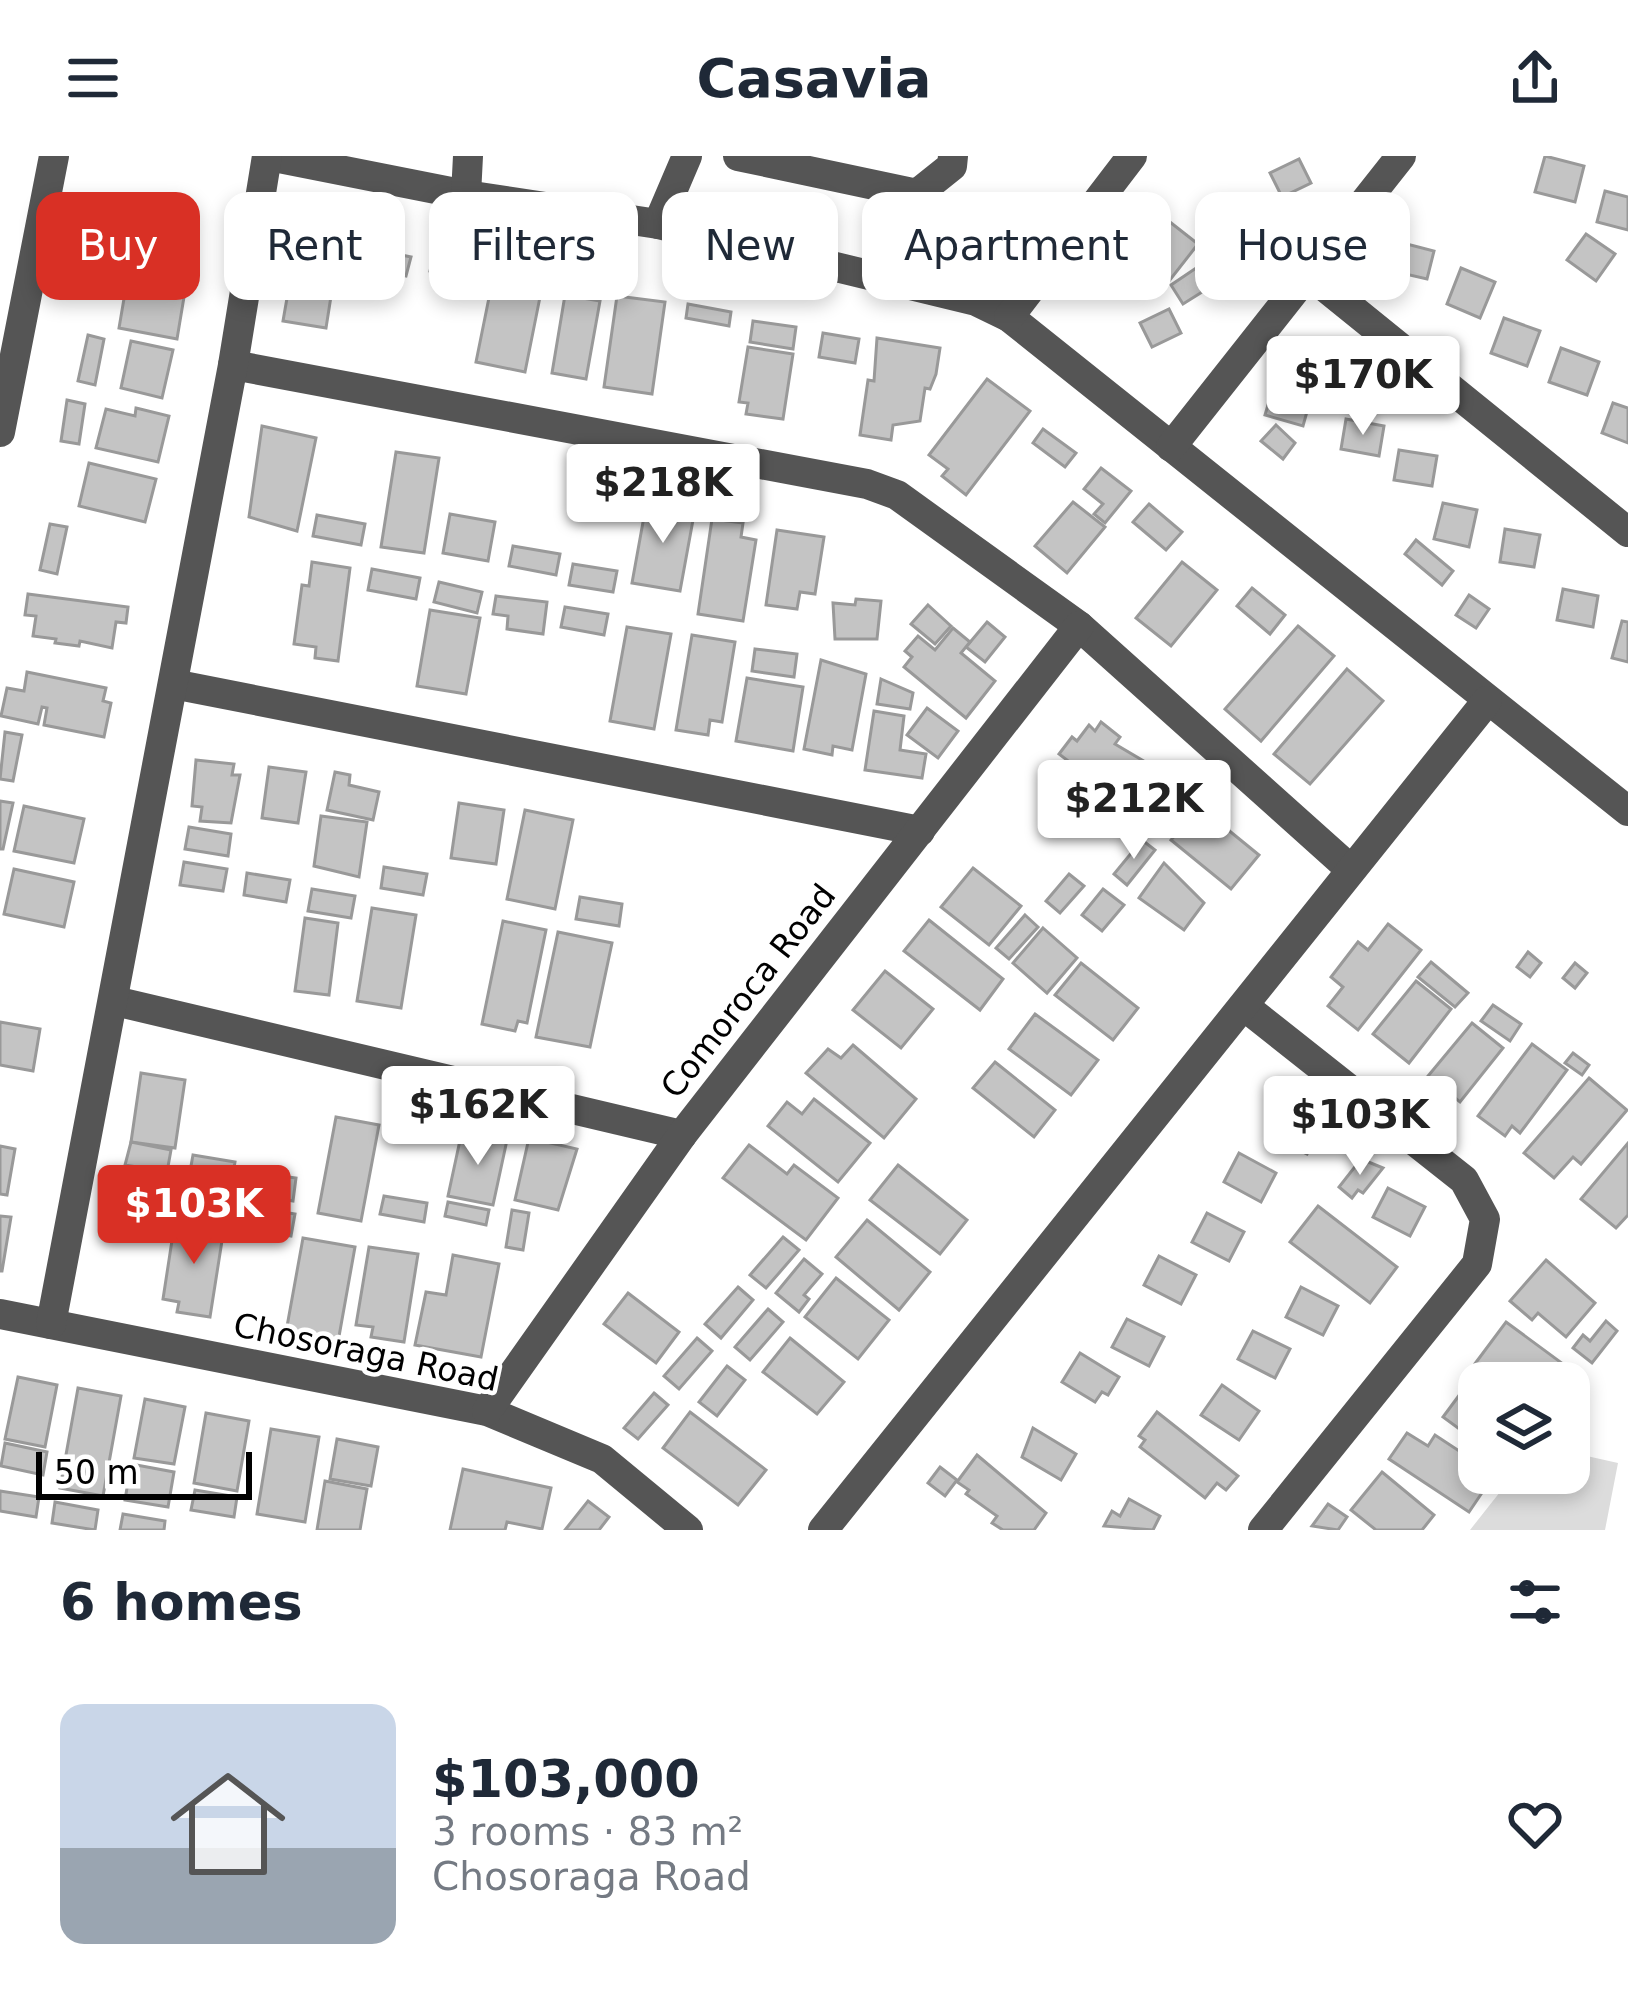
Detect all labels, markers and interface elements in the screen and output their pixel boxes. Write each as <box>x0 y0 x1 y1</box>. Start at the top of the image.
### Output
icon: menu <box>60 45 126 111</box>
icon: share <box>1502 45 1568 111</box>
text: Casavia <box>697 47 931 110</box>
chip: Buy <box>36 192 200 300</box>
chip: Rent <box>224 192 405 300</box>
chip: Filters <box>429 192 638 300</box>
chip: New <box>662 192 838 300</box>
chip: Apartment <box>862 192 1171 300</box>
chip: House <box>1195 192 1410 300</box>
pin: $170K <box>1279 336 1447 438</box>
text: $170K <box>1294 352 1432 397</box>
pin: $218K <box>579 444 747 546</box>
text: $218K <box>594 460 732 505</box>
pin: $212K <box>1050 760 1218 862</box>
text: $212K <box>1065 776 1203 821</box>
street label: Comoroca Road <box>653 876 843 1106</box>
pin: $162K <box>394 1066 562 1168</box>
pin: $103K <box>1276 1076 1444 1178</box>
text: $162K <box>409 1082 547 1127</box>
text: $103K <box>1291 1092 1429 1137</box>
pin: $103K <box>110 1165 278 1267</box>
text: $103K <box>125 1181 263 1226</box>
street label: Chosoraga Road <box>230 1305 502 1399</box>
map controls <box>1458 1362 1590 1494</box>
button: layers <box>1458 1362 1590 1494</box>
scale bar <box>36 1446 252 1499</box>
text: 50 m <box>54 1453 139 1492</box>
icon: filters <box>1502 1569 1568 1635</box>
text: 6 homes <box>60 1573 303 1632</box>
text: $103,000 <box>432 1750 700 1809</box>
icon: home <box>156 1752 300 1896</box>
icon: heart <box>1502 1791 1568 1857</box>
text: 3 rooms · 83 m² <box>432 1809 743 1854</box>
text: Chosoraga Road <box>432 1854 751 1899</box>

